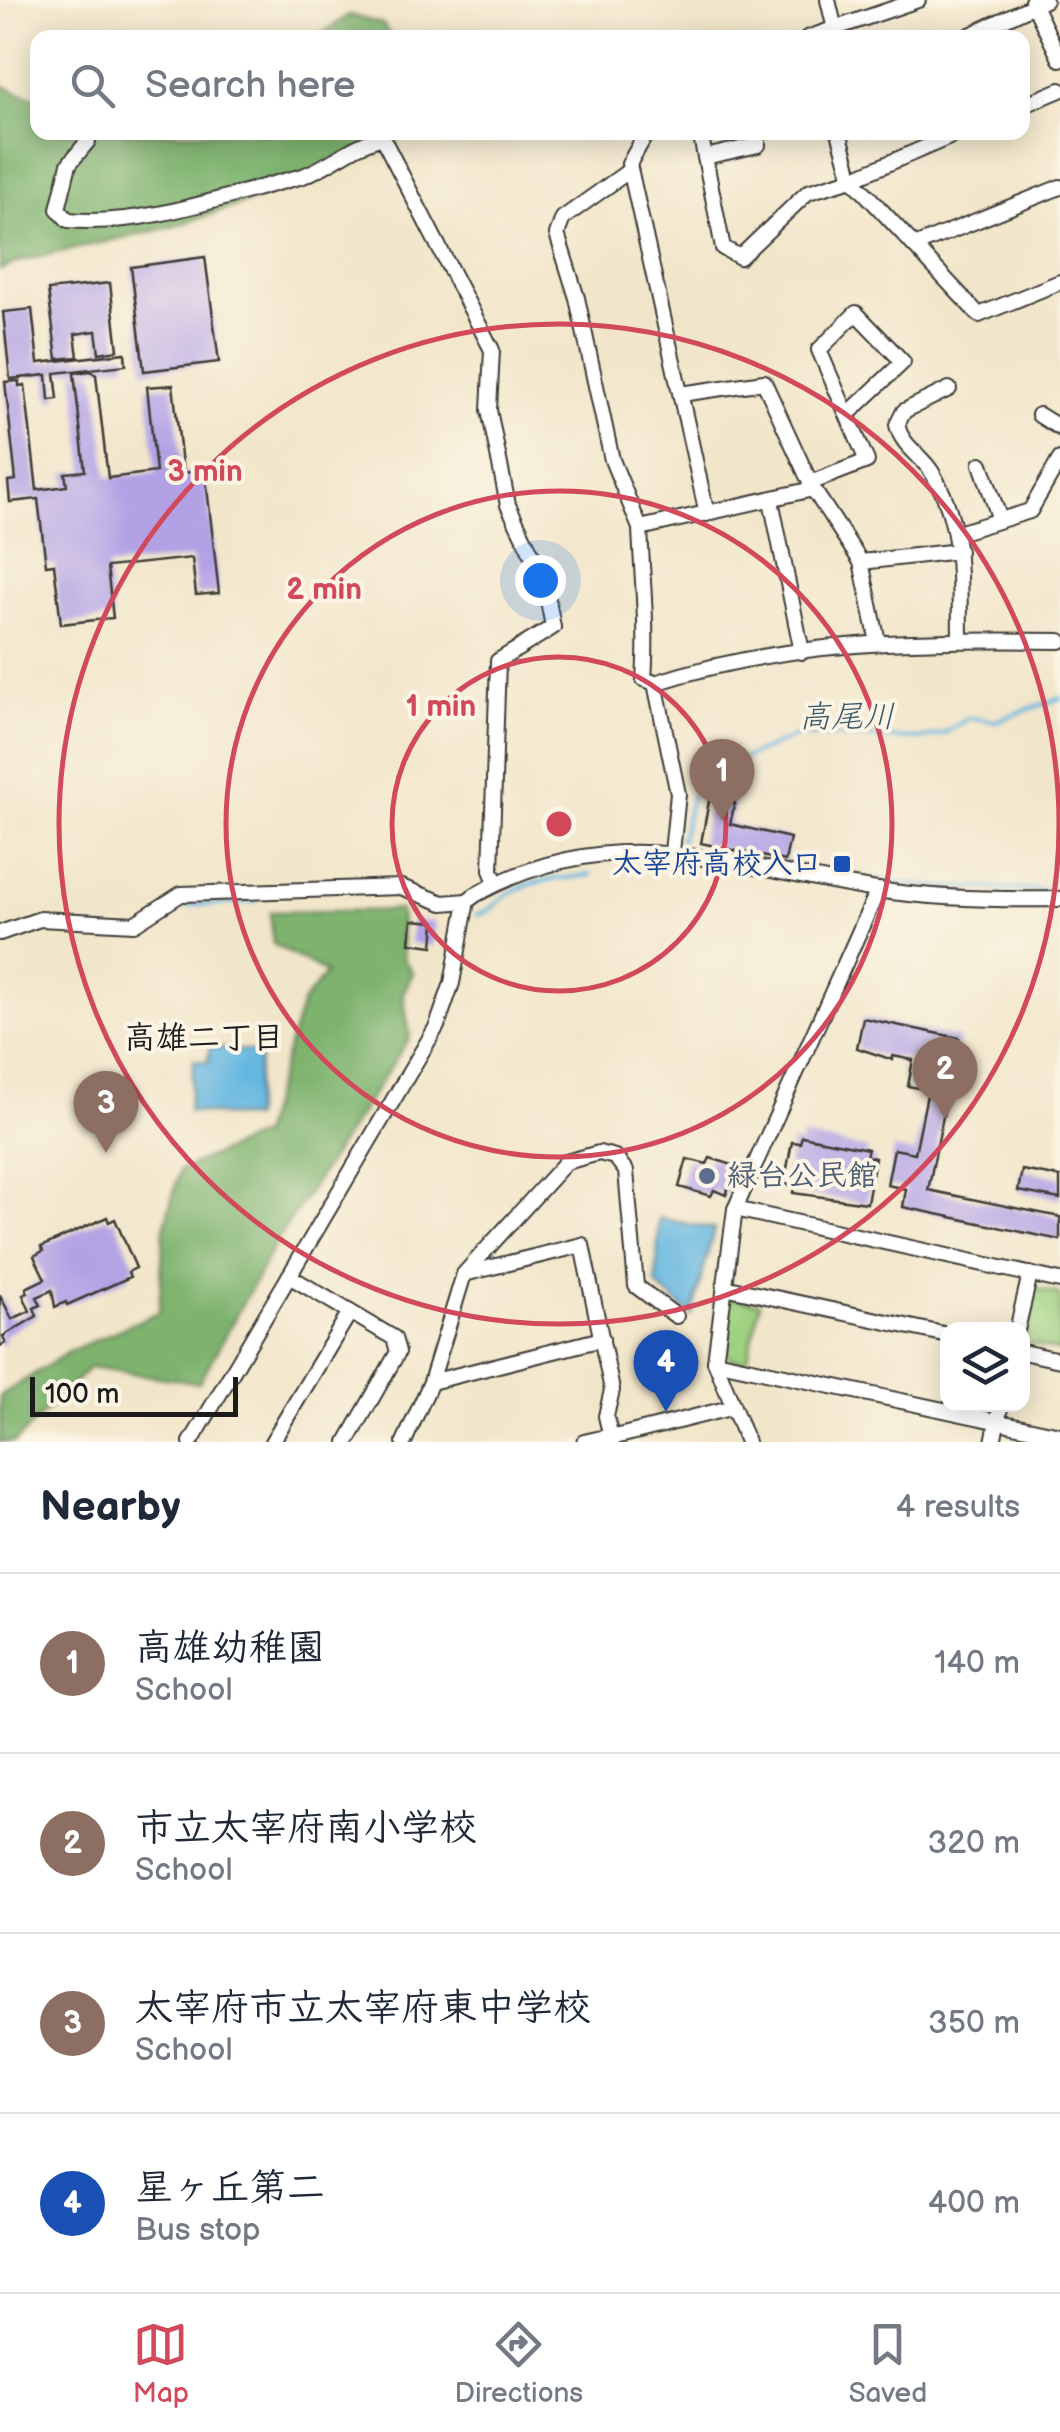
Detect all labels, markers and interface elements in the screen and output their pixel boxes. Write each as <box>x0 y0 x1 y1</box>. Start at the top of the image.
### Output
search box <box>30 30 1030 140</box>
icon: search <box>65 58 120 113</box>
text: Search here <box>145 63 356 108</box>
text: 3 min <box>167 454 243 490</box>
your location <box>515 555 566 606</box>
text: 2 min <box>286 572 362 608</box>
text: 1 min <box>406 689 476 725</box>
water label: 高尾川 <box>799 698 895 737</box>
pin: 1 <box>690 738 754 821</box>
centre of rings <box>541 806 577 842</box>
place label: 太宰府高校入口 <box>612 846 822 882</box>
marker: 太宰府高校入口 <box>831 853 853 875</box>
district label: 高雄二丁目 <box>124 1019 284 1058</box>
pin: 2 <box>912 1036 978 1119</box>
pin: 3 <box>74 1070 138 1153</box>
place label: 緑台公民館 <box>727 1158 877 1194</box>
marker: 緑台公民館 <box>696 1165 718 1187</box>
map controls <box>940 1322 1030 1412</box>
button: layers <box>940 1322 1030 1412</box>
pin: 4 <box>634 1330 698 1412</box>
scale bar <box>30 1372 238 1416</box>
text: 100 m <box>45 1378 119 1411</box>
text: Nearby <box>40 1482 180 1533</box>
text: 4 results <box>896 1488 1020 1527</box>
text: 高雄幼稚園 <box>135 1626 325 1671</box>
text: 1 <box>66 1644 79 1683</box>
text: 140 m <box>934 1644 1020 1683</box>
text: School <box>135 1671 233 1710</box>
text: 市立太宰府南小学校 <box>135 1806 477 1851</box>
text: 2 <box>63 1824 82 1863</box>
text: 320 m <box>928 1824 1020 1863</box>
text: School <box>135 1851 233 1890</box>
text: 太宰府市立太宰府東中学校 <box>135 1986 591 2031</box>
text: 3 <box>63 2004 82 2043</box>
text: 350 m <box>928 2004 1020 2043</box>
text: School <box>135 2031 233 2070</box>
text: 星ヶ丘第二 <box>135 2166 325 2211</box>
text: 4 <box>63 2184 82 2223</box>
text: 400 m <box>928 2184 1020 2223</box>
text: Bus stop <box>135 2211 261 2250</box>
tab: Map <box>133 2317 189 2410</box>
tab: Directions <box>454 2317 583 2410</box>
tab: Saved <box>849 2317 927 2410</box>

